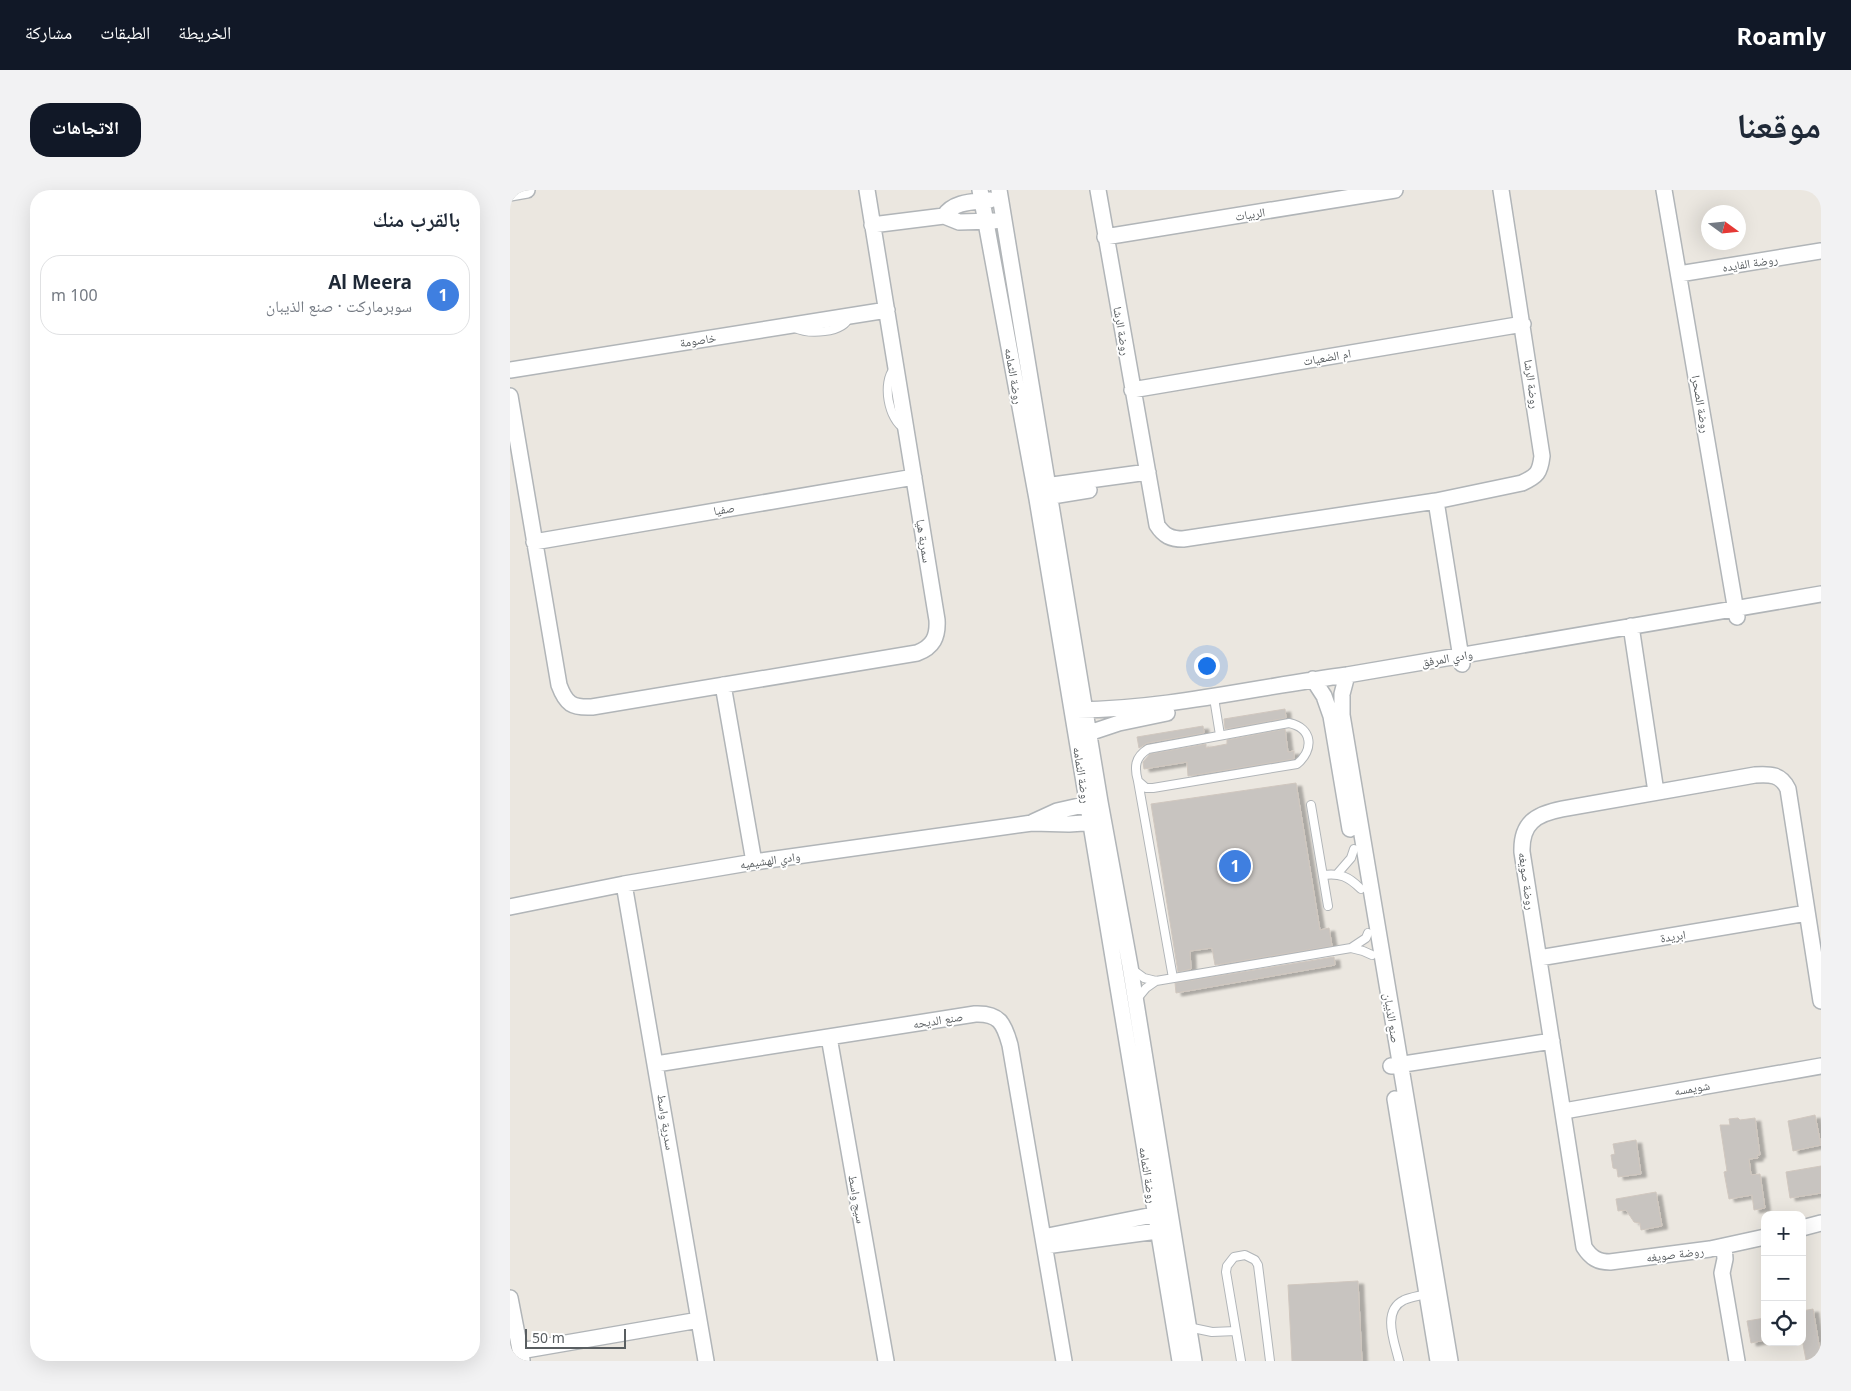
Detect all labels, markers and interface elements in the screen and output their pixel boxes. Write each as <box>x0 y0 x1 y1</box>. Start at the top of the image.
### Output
text: Roamly <box>1737 19 1826 52</box>
text: مشاركة <box>25 20 72 44</box>
text: الطبقات <box>100 20 150 44</box>
text: الخريطة <box>178 20 231 44</box>
text: موقعنا <box>1736 101 1821 148</box>
button: الاتجاهات <box>30 103 141 157</box>
street label: الربيات <box>1234 203 1266 225</box>
text: بالقرب منك <box>373 205 460 233</box>
north arrow <box>1701 205 1746 250</box>
street label: روضة الفايده <box>1721 250 1779 276</box>
text: Al Meera <box>328 269 412 295</box>
text: 100 m <box>51 284 98 306</box>
text: 1 <box>438 284 448 306</box>
text: سوبرماركت · صنع الذيبان <box>266 295 412 317</box>
street label: روضة الرشا <box>1109 305 1135 357</box>
street label: خاصومة <box>679 329 718 351</box>
street label: ام الضعيات <box>1302 344 1352 370</box>
street label: روضة الثمامه <box>1001 347 1027 406</box>
street label: روضة الرشا <box>1520 358 1544 410</box>
street label: روضة الصحرا <box>1688 374 1715 435</box>
street label: صفيا <box>712 499 736 519</box>
street label: سمرية هيا <box>912 518 936 564</box>
street label: وادي المرفق <box>1420 645 1474 673</box>
your location <box>1194 653 1220 679</box>
street label: روضة الثمامه <box>1069 746 1095 805</box>
street label: وادي الهشيميه <box>739 847 802 875</box>
pin: 1 <box>1219 847 1251 885</box>
street label: روضة صويغه <box>1515 851 1539 911</box>
street label: ابريدة <box>1659 926 1687 946</box>
street label: صنع الذيبان <box>1380 992 1404 1044</box>
street label: صنع الديحه <box>912 1008 964 1032</box>
street label: شويمسه <box>1673 1076 1711 1099</box>
street label: سدرية واسط <box>653 1093 679 1151</box>
street label: روضة الثمامه <box>1135 1146 1161 1205</box>
street label: سيج واسط <box>844 1173 870 1225</box>
map controls <box>1761 1211 1806 1346</box>
button: + <box>1761 1211 1806 1256</box>
street label: روضة صويغه <box>1645 1242 1705 1266</box>
button: − <box>1761 1256 1806 1301</box>
button: locate <box>1761 1301 1806 1346</box>
scale bar <box>525 1326 626 1349</box>
text: 50 m <box>532 1328 565 1347</box>

